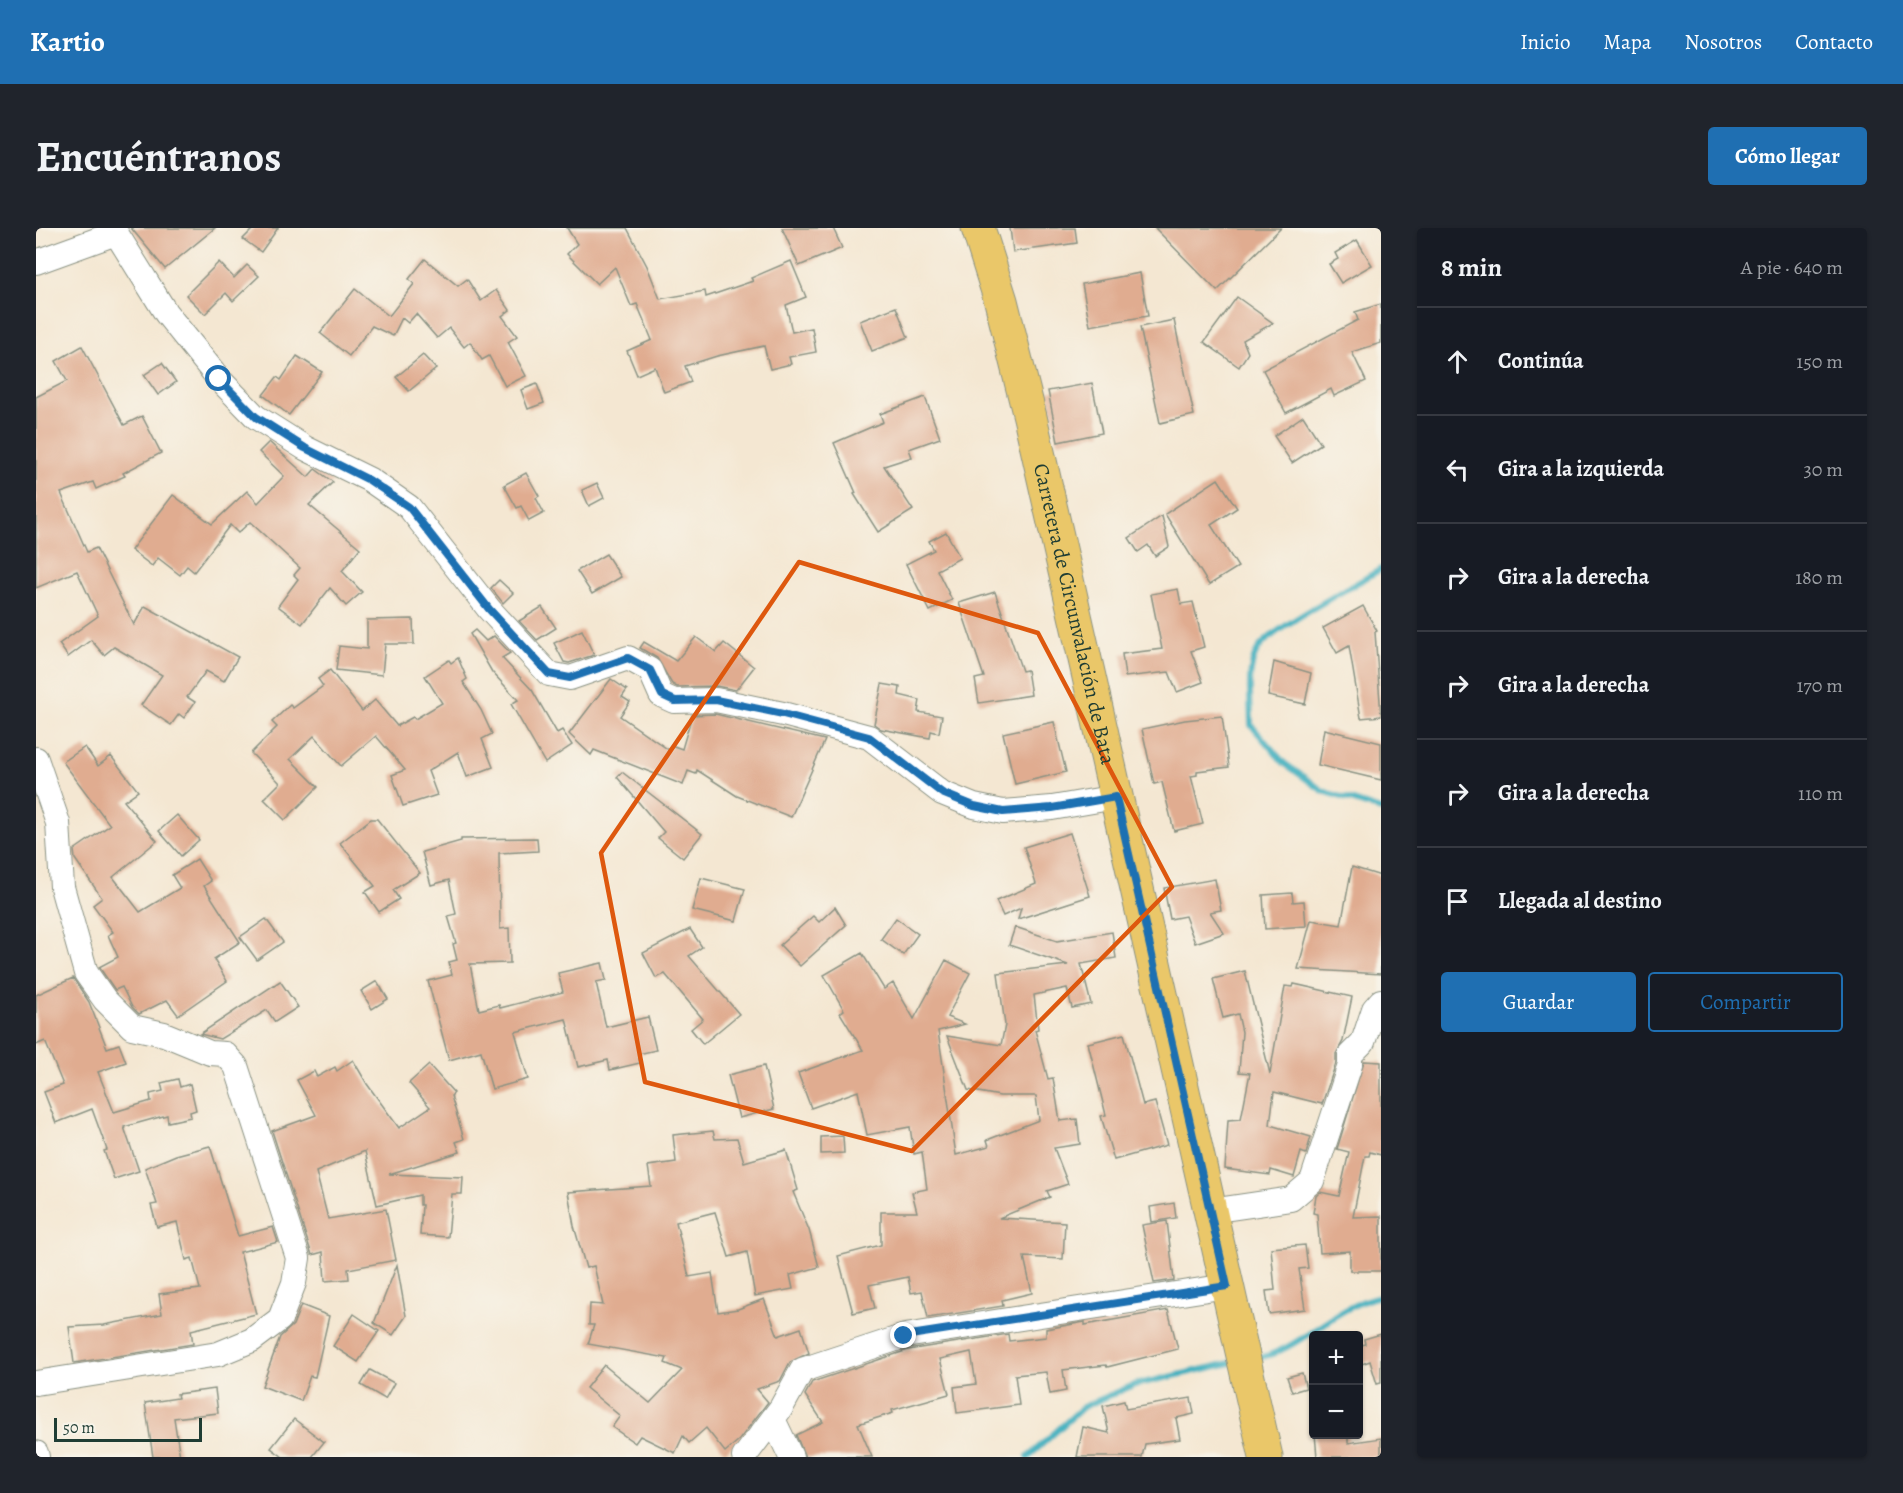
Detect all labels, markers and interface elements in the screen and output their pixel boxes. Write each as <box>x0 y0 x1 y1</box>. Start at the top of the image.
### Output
text: Kartio <box>30 23 105 61</box>
text: Inicio <box>1520 28 1570 56</box>
text: Mapa <box>1603 28 1652 56</box>
text: Nosotros <box>1685 28 1762 56</box>
text: Contacto <box>1795 28 1873 56</box>
button: Cómo llegar <box>1708 127 1867 185</box>
text: Encuéntranos <box>36 128 281 185</box>
text: 8 min <box>1441 250 1502 285</box>
text: A pie · 640 m <box>1741 254 1843 281</box>
icon: ahead <box>1441 345 1474 378</box>
text: Continúa <box>1498 346 1584 376</box>
text: 150 m <box>1796 348 1843 375</box>
route start <box>205 365 231 391</box>
icon: left <box>1441 453 1474 486</box>
text: Gira a la izquierda <box>1498 454 1664 484</box>
text: 30 m <box>1803 456 1843 483</box>
street label: Carretera de Circunvalación de Bata <box>1027 461 1122 767</box>
icon: right <box>1441 561 1474 594</box>
text: Gira a la derecha <box>1498 562 1649 592</box>
text: 180 m <box>1795 564 1843 591</box>
icon: right <box>1441 669 1474 702</box>
text: Gira a la derecha <box>1498 670 1649 700</box>
text: 170 m <box>1797 672 1843 699</box>
icon: right <box>1441 777 1474 810</box>
text: Gira a la derecha <box>1498 778 1649 808</box>
text: 110 m <box>1798 780 1843 807</box>
icon: arrive <box>1441 885 1474 918</box>
text: Llegada al destino <box>1498 886 1662 916</box>
button: Guardar <box>1441 972 1636 1032</box>
button: Compartir <box>1648 972 1843 1032</box>
route end <box>890 1322 916 1348</box>
map controls <box>1309 1331 1363 1439</box>
button: + <box>1309 1331 1363 1385</box>
button: − <box>1309 1385 1363 1439</box>
scale bar <box>54 1415 202 1442</box>
text: 50 m <box>63 1417 95 1439</box>

